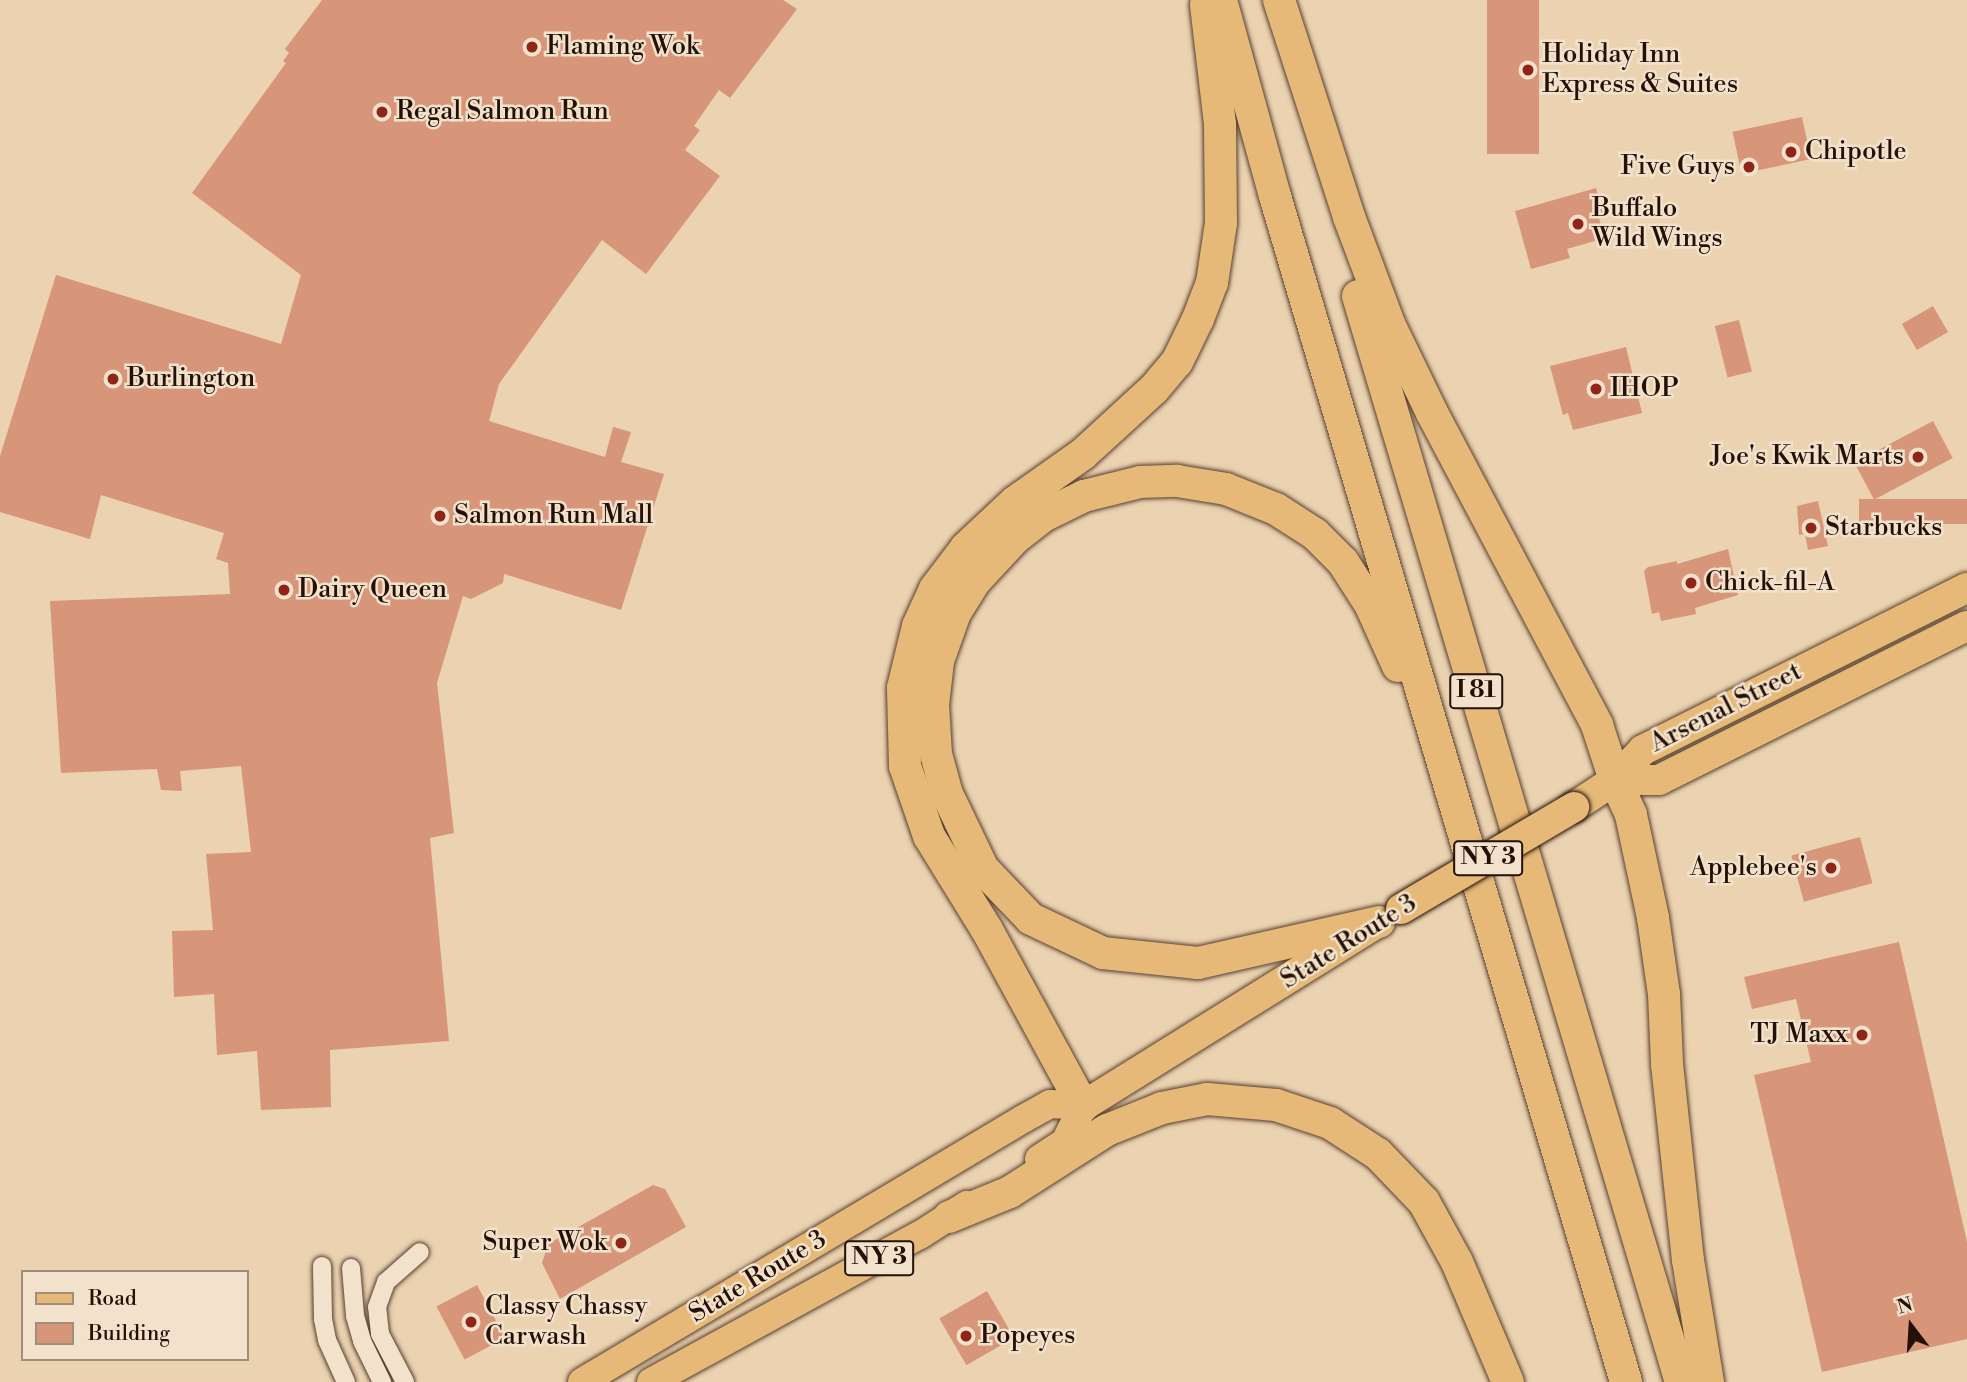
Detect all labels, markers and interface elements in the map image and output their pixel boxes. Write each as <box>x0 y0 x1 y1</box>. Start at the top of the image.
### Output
place label: Flaming Wok <box>546 31 700 63</box>
marker: Flaming Wok <box>524 39 540 55</box>
place label: Holiday Inn Express & Suites <box>1542 39 1738 100</box>
marker: Holiday Inn Express & Suites <box>1520 62 1536 78</box>
place label: Regal Salmon Run <box>396 96 609 128</box>
marker: Regal Salmon Run <box>374 104 390 120</box>
place label: Chipotle <box>1805 136 1907 168</box>
marker: Chipotle <box>1783 144 1799 160</box>
place label: Five Guys <box>1621 151 1735 183</box>
marker: Five Guys <box>1741 159 1757 175</box>
place label: Buffalo Wild Wings <box>1592 193 1723 255</box>
marker: Buffalo Wild Wings <box>1570 216 1586 232</box>
place label: Burlington <box>127 363 255 395</box>
marker: Burlington <box>105 371 121 387</box>
place label: IHOP <box>1610 373 1679 405</box>
marker: IHOP <box>1588 381 1604 397</box>
place label: Joe's Kwik Marts <box>1710 441 1904 473</box>
marker: Joe's Kwik Marts <box>1910 449 1926 465</box>
place label: Salmon Run Mall <box>454 500 653 532</box>
marker: Salmon Run Mall <box>432 508 448 524</box>
place label: Starbucks <box>1825 512 1942 544</box>
marker: Starbucks <box>1803 520 1819 536</box>
place label: Chick-fil-A <box>1705 567 1835 599</box>
place label: Dairy Queen <box>298 574 447 606</box>
marker: Chick-fil-A <box>1683 575 1699 591</box>
marker: Dairy Queen <box>276 582 292 598</box>
street label: Arsenal Street <box>1645 656 1807 760</box>
road number: I 81 <box>1448 670 1504 712</box>
road number: NY 3 <box>1453 838 1523 878</box>
place label: Applebee's <box>1690 852 1817 884</box>
marker: Applebee's <box>1823 860 1839 876</box>
street label: State Route 3 <box>1275 888 1423 996</box>
place label: TJ Maxx <box>1750 1019 1848 1051</box>
marker: TJ Maxx <box>1854 1027 1870 1043</box>
street label: State Route 3 <box>684 1224 832 1330</box>
place label: Super Wok <box>483 1227 607 1259</box>
marker: Super Wok <box>613 1235 629 1251</box>
road number: NY 3 <box>844 1238 914 1278</box>
legend <box>21 1270 248 1361</box>
text: Road <box>88 1286 137 1312</box>
place label: Classy Chassy Carwash <box>485 1291 647 1352</box>
north arrow <box>1876 1291 1946 1361</box>
text: N <box>1894 1292 1916 1320</box>
marker: Classy Chassy Carwash <box>463 1314 479 1330</box>
place label: Popeyes <box>980 1320 1075 1352</box>
text: Building <box>88 1321 170 1347</box>
marker: Popeyes <box>958 1328 974 1344</box>

